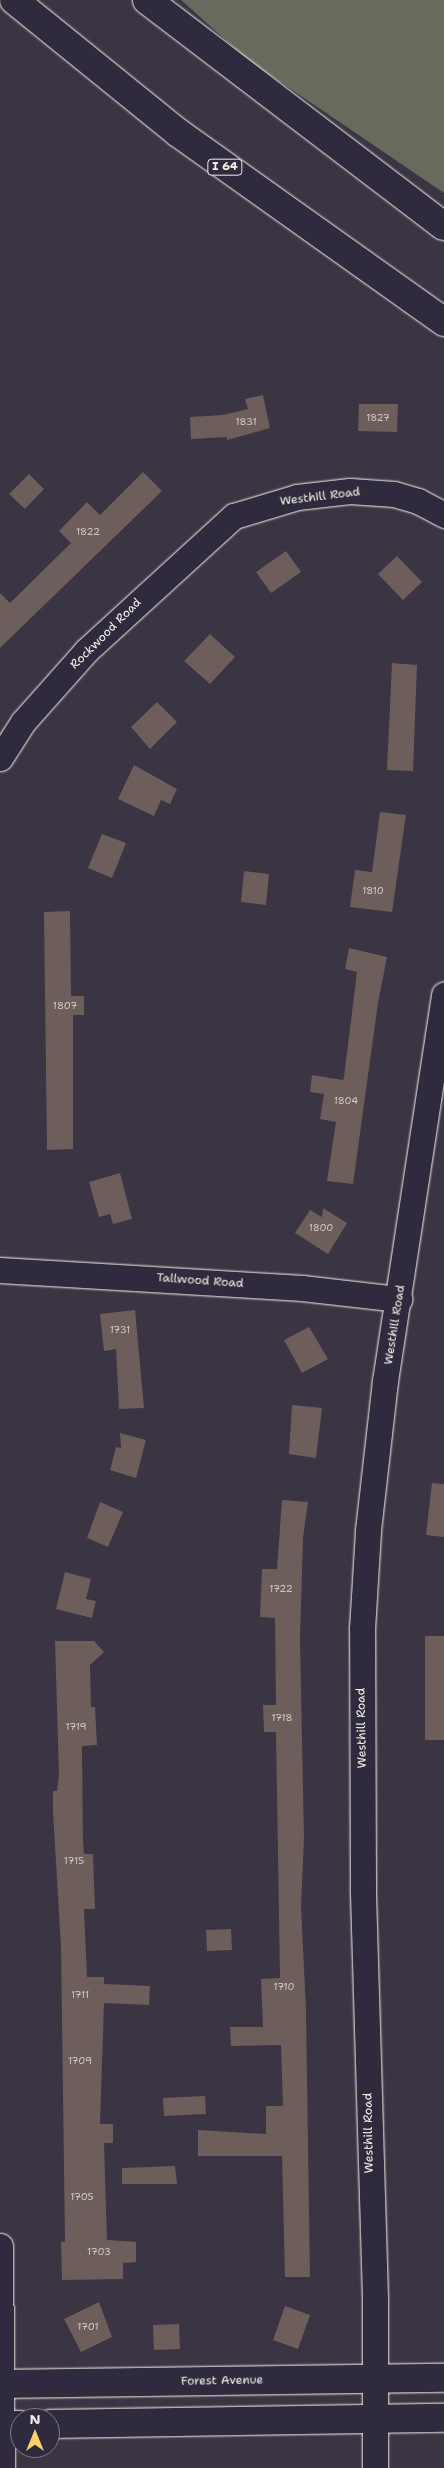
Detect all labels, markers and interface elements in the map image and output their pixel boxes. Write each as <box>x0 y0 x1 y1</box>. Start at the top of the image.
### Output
road number: I 64 <box>206 158 244 176</box>
house number: 1827 <box>366 412 390 424</box>
house number: 1831 <box>235 416 257 428</box>
street label: Westhill Road <box>279 485 361 509</box>
house number: 1822 <box>76 526 100 538</box>
street label: Rockwood Road <box>68 596 144 672</box>
house number: 1810 <box>362 885 384 897</box>
house number: 1807 <box>53 1000 77 1012</box>
house number: 1804 <box>334 1095 358 1107</box>
house number: 1800 <box>309 1222 333 1234</box>
street label: Tallwood Road <box>156 1271 244 1291</box>
street label: Westhill Road <box>382 1284 408 1366</box>
house number: 1731 <box>110 1324 130 1336</box>
house number: 1722 <box>269 1583 293 1595</box>
street label: Westhill Road <box>354 1688 370 1768</box>
house number: 1718 <box>271 1712 293 1724</box>
house number: 1719 <box>66 1721 86 1733</box>
house number: 1715 <box>64 1855 84 1867</box>
house number: 1710 <box>273 1981 295 1993</box>
house number: 1711 <box>71 1989 89 2001</box>
house number: 1709 <box>68 2055 92 2067</box>
street label: Westhill Road <box>361 2093 377 2173</box>
house number: 1705 <box>70 2191 94 2203</box>
house number: 1703 <box>87 2246 111 2258</box>
house number: 1701 <box>77 2321 99 2333</box>
street label: Forest Avenue <box>181 2373 263 2389</box>
north arrow <box>10 2408 60 2458</box>
text: N <box>29 2410 41 2428</box>

